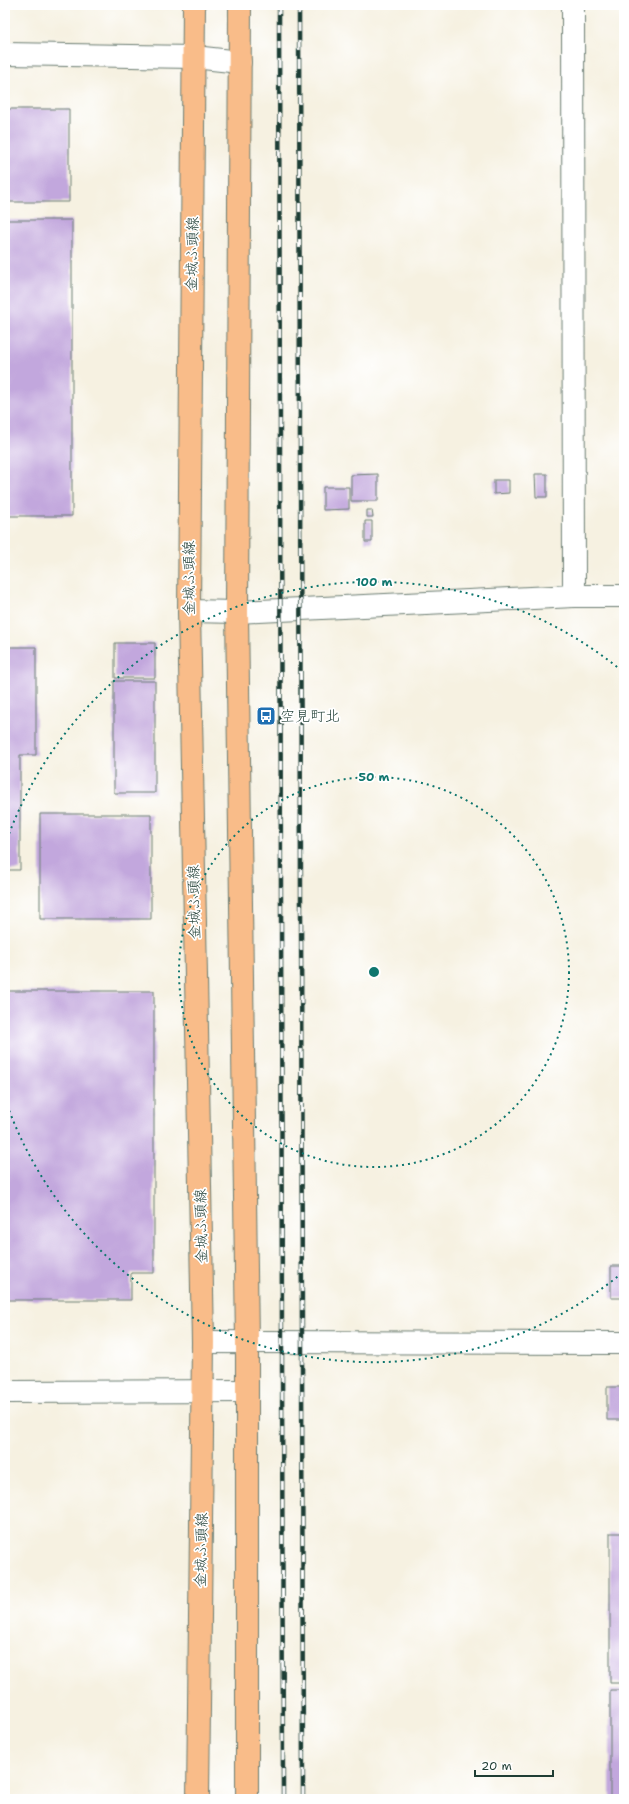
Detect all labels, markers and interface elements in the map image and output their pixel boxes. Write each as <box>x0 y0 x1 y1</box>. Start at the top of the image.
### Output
street label: 金城ふ頭線 <box>181 216 203 292</box>
street label: 金城ふ頭線 <box>179 540 199 616</box>
text: 100 m <box>356 574 393 590</box>
bus stop icon: 空見町北 <box>255 705 277 727</box>
place label: 空見町北 <box>280 706 340 726</box>
text: 50 m <box>359 769 390 785</box>
street label: 金城ふ頭線 <box>183 864 205 940</box>
centre of rings <box>367 965 381 979</box>
street label: 金城ふ頭線 <box>190 1188 212 1264</box>
street label: 金城ふ頭線 <box>190 1512 212 1588</box>
scale bar <box>475 1752 553 1778</box>
text: 20 m <box>481 1758 512 1774</box>

